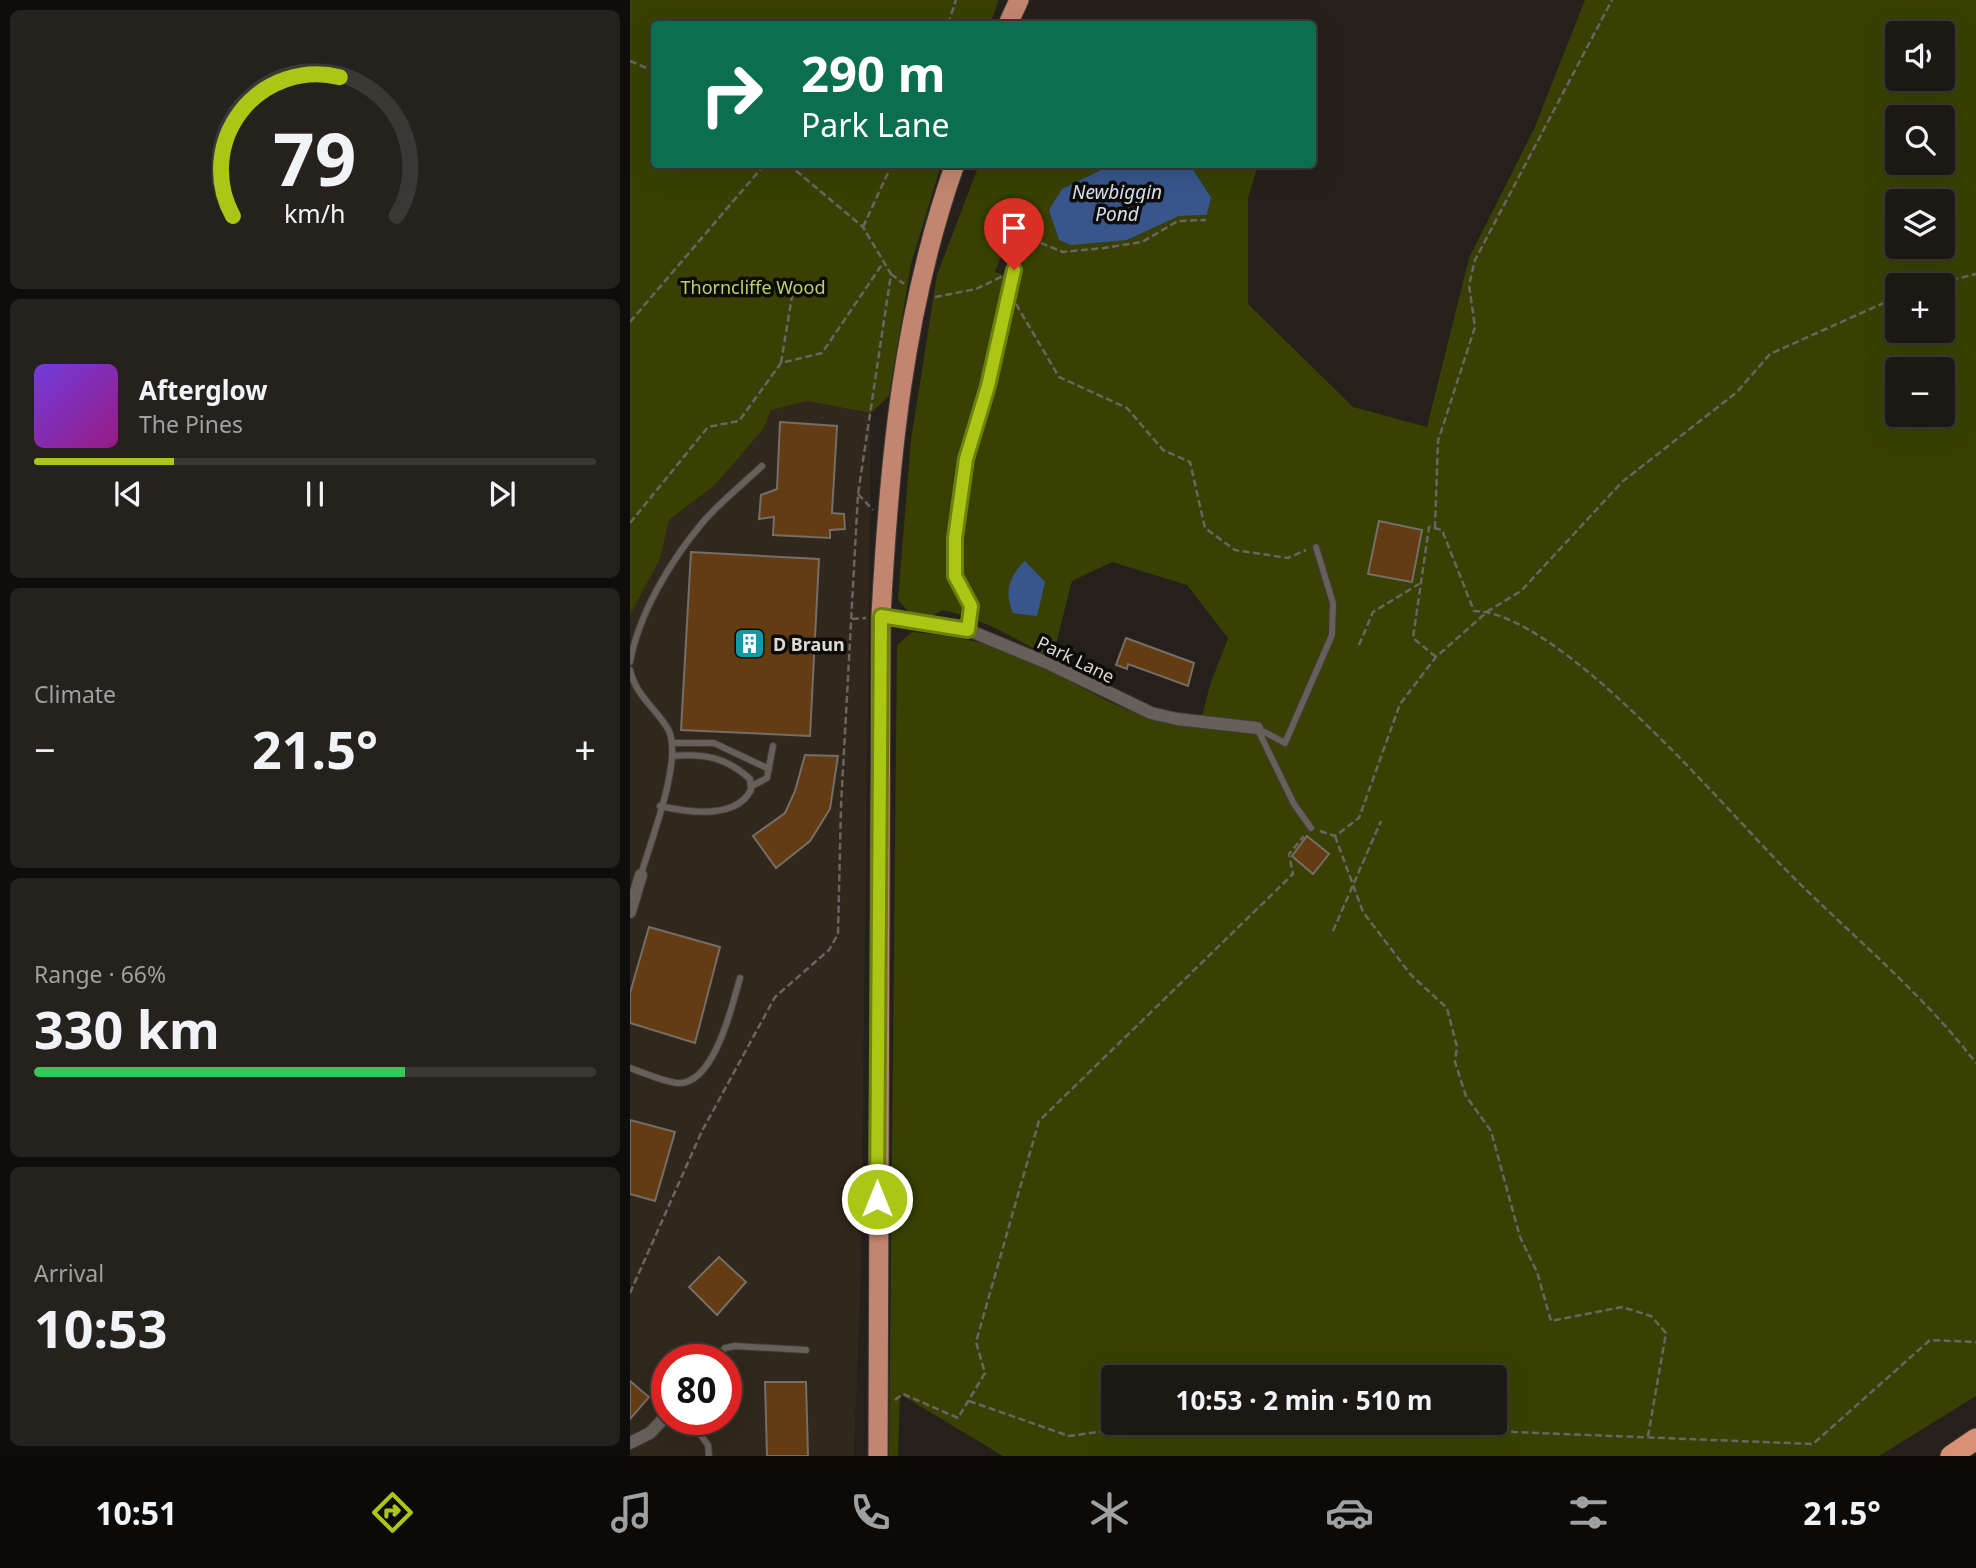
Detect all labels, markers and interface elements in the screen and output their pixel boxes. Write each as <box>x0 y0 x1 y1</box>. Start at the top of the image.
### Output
map controls <box>1885 21 1955 427</box>
button: sound <box>1885 21 1955 91</box>
text: 290 m <box>801 40 946 106</box>
icon: right <box>686 49 777 140</box>
text: Park Lane <box>801 103 949 146</box>
button: search <box>1885 105 1955 175</box>
text: 79 <box>273 108 357 207</box>
water label: Newbiggin Pond <box>1072 179 1162 227</box>
button: layers <box>1885 189 1955 259</box>
text: km/h <box>284 195 346 229</box>
pin <box>984 198 1044 270</box>
icon: arrive <box>995 209 1033 247</box>
button: + <box>1885 273 1955 343</box>
park label: Thorncliffe Wood <box>681 275 825 299</box>
button: − <box>1885 357 1955 427</box>
text: Afterglow <box>139 372 267 408</box>
text: The Pines <box>139 408 243 440</box>
icon: previous <box>109 475 147 513</box>
icon: pause <box>296 475 334 513</box>
icon: next <box>483 475 521 513</box>
building icon: D Braun <box>733 627 767 661</box>
street label: Park Lane <box>1033 630 1119 688</box>
place label: D Braun <box>773 632 845 656</box>
text: Climate <box>34 678 116 710</box>
text: 21.5° <box>252 713 378 784</box>
text: − <box>34 723 56 775</box>
text: + <box>574 723 596 775</box>
text: Range · 66% <box>34 958 166 990</box>
text: 330 km <box>34 993 220 1064</box>
position arrow <box>840 1162 914 1236</box>
text: Arrival <box>34 1257 104 1289</box>
text: 10:53 <box>34 1292 168 1363</box>
speed limit sign: 80 <box>651 1344 742 1435</box>
text: 10:53 · 2 min · 510 m <box>1176 1382 1432 1418</box>
icon: directions <box>368 1488 417 1537</box>
icon: music <box>607 1488 656 1537</box>
icon: phone <box>846 1488 895 1537</box>
icon: climate <box>1085 1488 1134 1537</box>
icon: car <box>1325 1488 1374 1537</box>
icon: filters <box>1564 1488 1613 1537</box>
text: 10:51 <box>95 1491 177 1534</box>
text: 21.5° <box>1803 1491 1881 1534</box>

